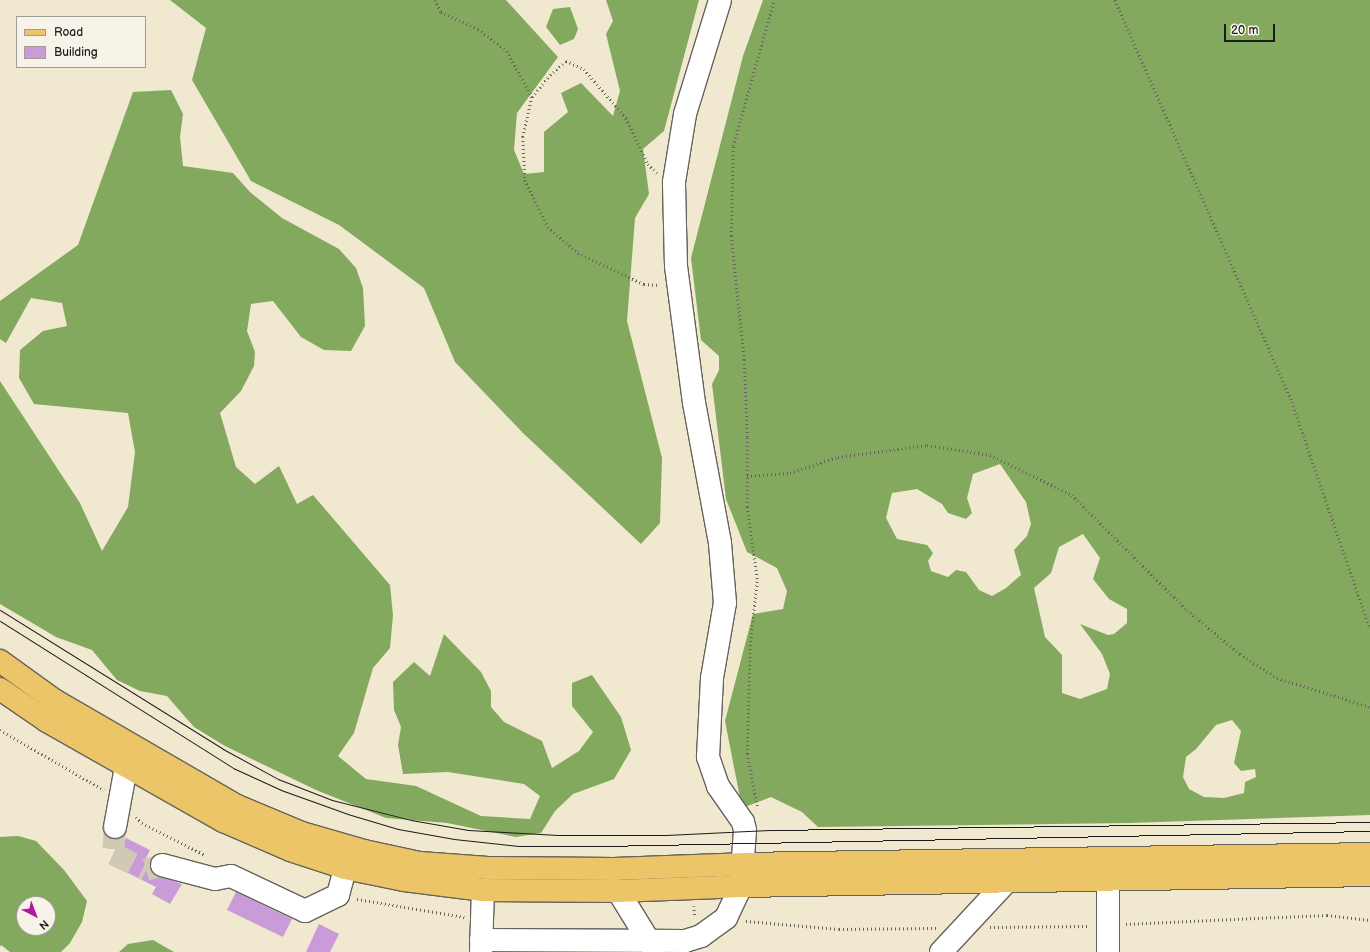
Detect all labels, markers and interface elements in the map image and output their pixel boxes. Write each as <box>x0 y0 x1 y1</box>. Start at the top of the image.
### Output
legend <box>16 16 146 68</box>
scale bar <box>1226 16 1277 42</box>
text: 20 m <box>1231 23 1258 38</box>
text: Road <box>54 25 83 40</box>
text: Building <box>54 45 98 60</box>
north arrow <box>16 896 56 936</box>
text: N <box>36 917 51 932</box>

